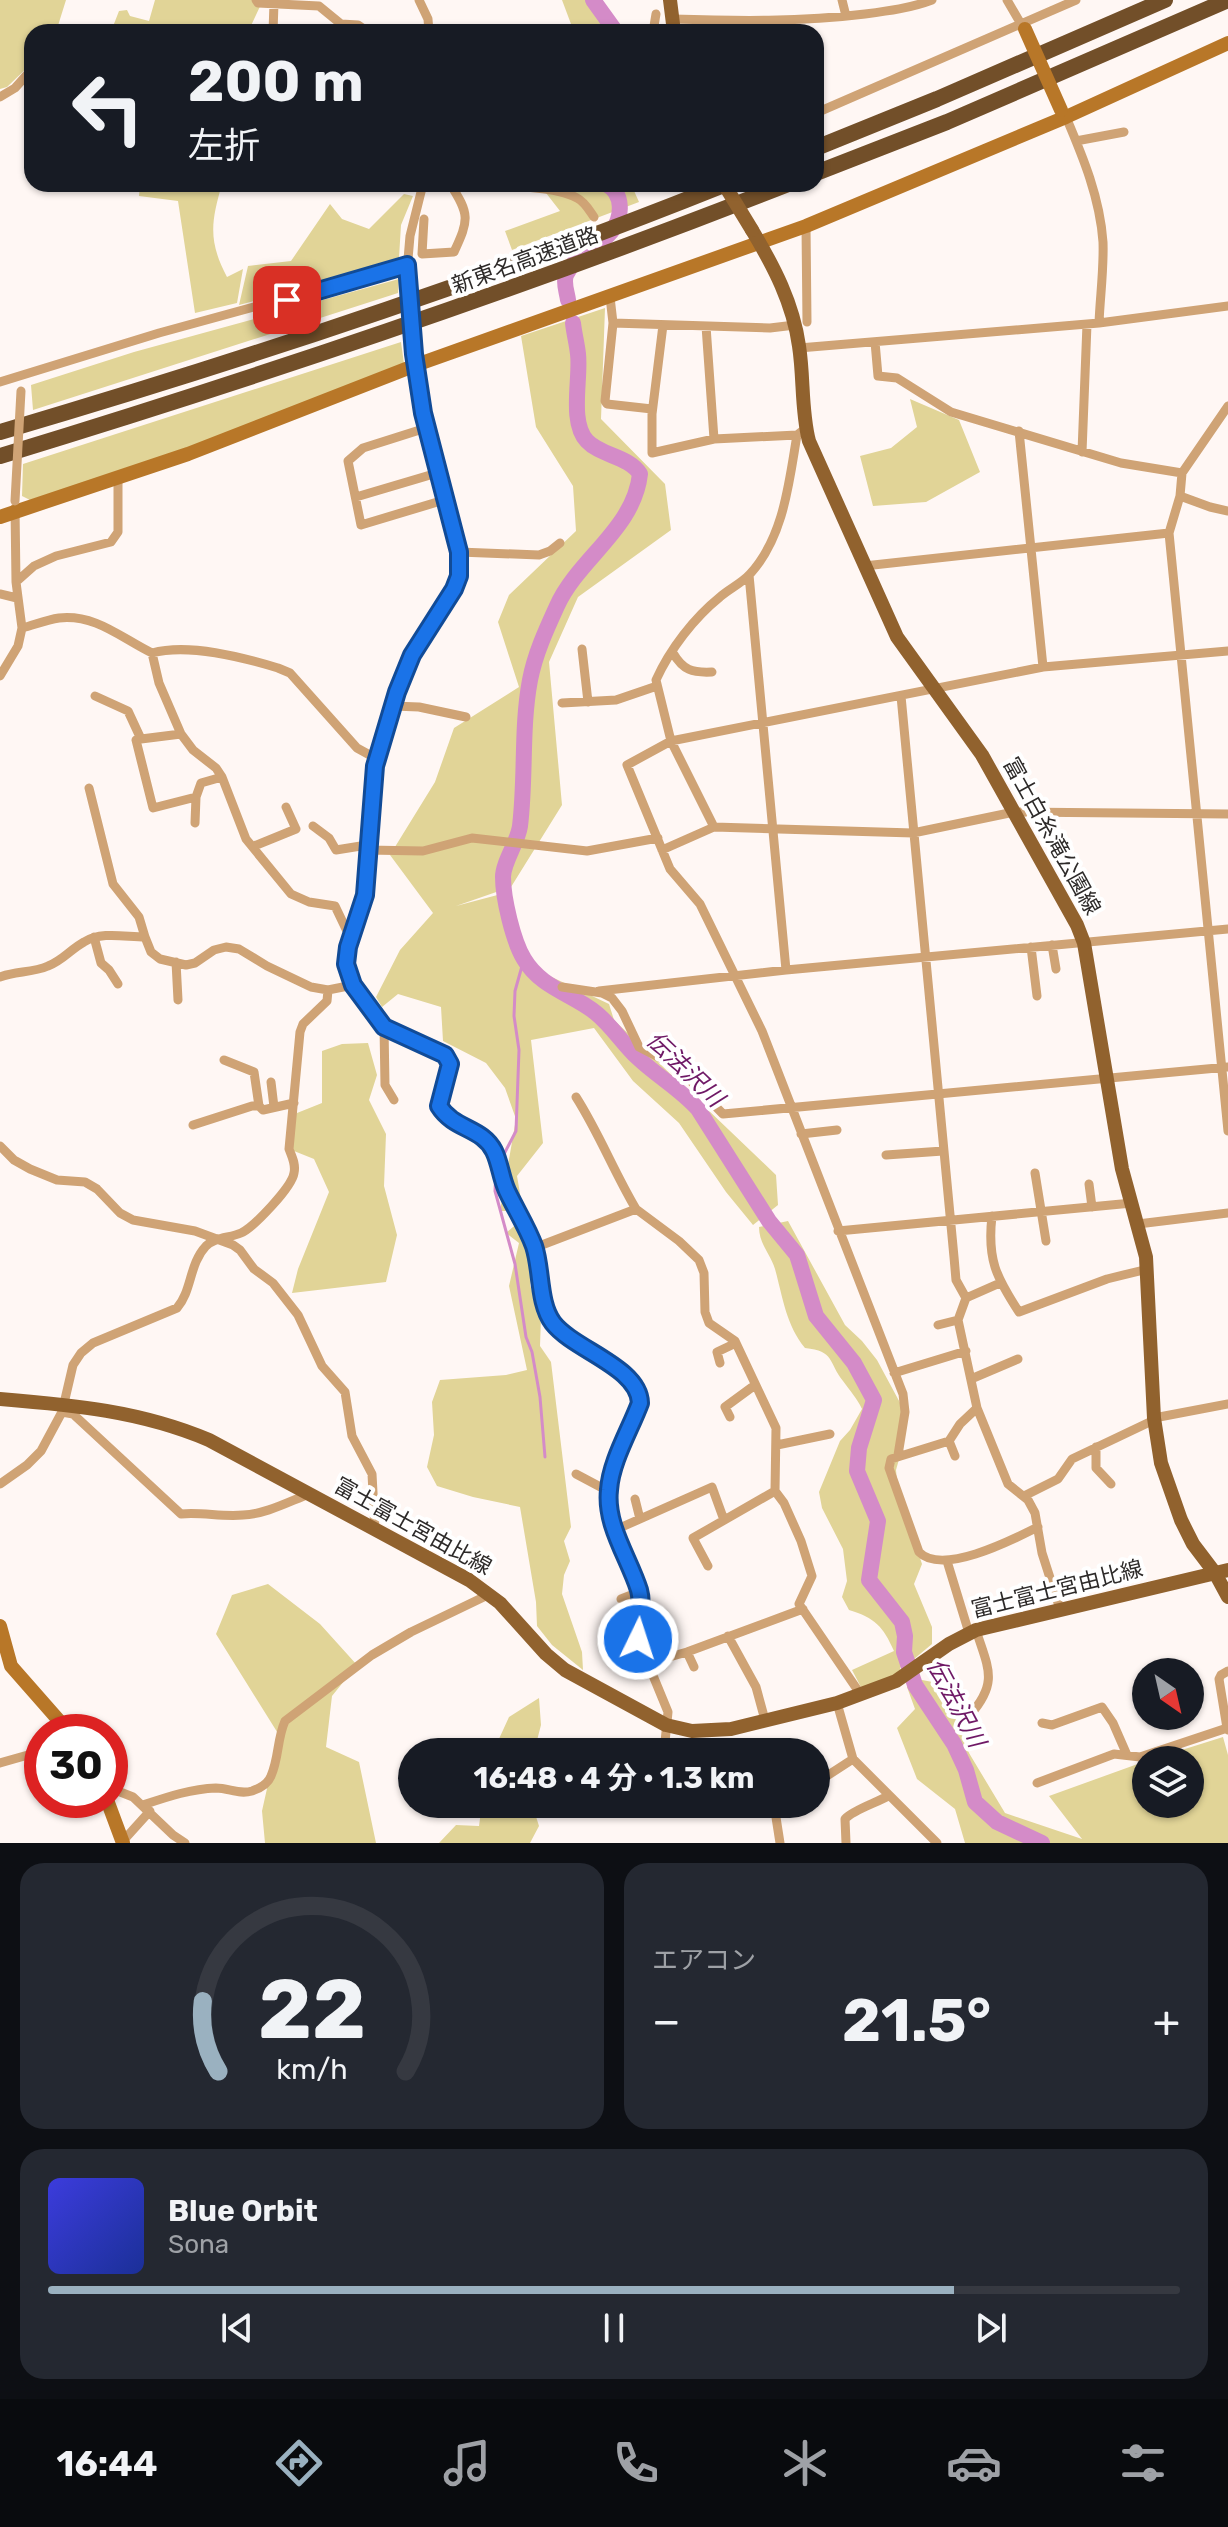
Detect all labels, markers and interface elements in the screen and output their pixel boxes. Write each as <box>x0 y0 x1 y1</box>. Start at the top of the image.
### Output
text: 200 m <box>188 49 364 115</box>
icon: left <box>56 56 160 160</box>
text: 左折 <box>188 124 260 167</box>
street label: 新東名高速道路 <box>448 221 602 299</box>
pin <box>253 266 321 334</box>
icon: arrive <box>265 278 309 322</box>
street label: 富士白糸滝公園線 <box>998 752 1106 920</box>
water label: 伝法沢川 <box>641 1026 731 1114</box>
street label: 富士富士宮由比線 <box>329 1472 497 1580</box>
street label: 富士富士宮由比線 <box>968 1555 1146 1623</box>
position arrow <box>596 1597 680 1681</box>
water label: 伝法沢川 <box>921 1654 992 1755</box>
north arrow <box>1132 1658 1204 1730</box>
map controls <box>1132 1658 1204 1818</box>
speed limit sign: 30 <box>24 1714 128 1818</box>
button: layers <box>1132 1746 1204 1818</box>
text: 16:48 · 4 分 · 1.3 km <box>474 1760 754 1796</box>
text: エアコン <box>652 1945 756 1976</box>
text: 22 <box>258 1960 366 2059</box>
text: 21.5° <box>842 1985 991 2056</box>
text: − <box>652 1995 681 2047</box>
text: + <box>1153 1995 1180 2047</box>
text: km/h <box>276 2052 348 2086</box>
text: Blue Orbit <box>168 2193 318 2229</box>
text: Sona <box>168 2229 229 2260</box>
icon: previous <box>215 2306 259 2350</box>
icon: pause <box>592 2306 636 2350</box>
icon: next <box>969 2306 1013 2350</box>
icon: directions <box>271 2435 327 2491</box>
icon: music <box>439 2435 495 2491</box>
icon: phone <box>608 2435 664 2491</box>
icon: climate <box>777 2435 833 2491</box>
icon: car <box>946 2435 1002 2491</box>
icon: filters <box>1115 2435 1171 2491</box>
text: 16:44 <box>56 2442 158 2485</box>

